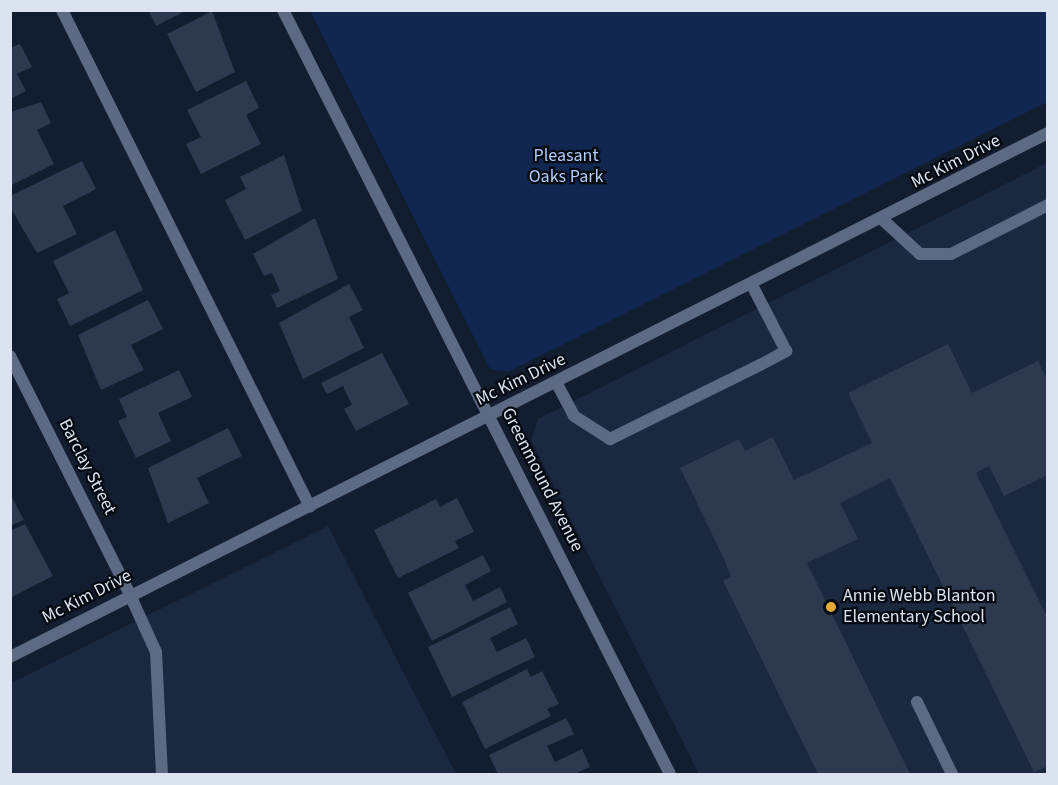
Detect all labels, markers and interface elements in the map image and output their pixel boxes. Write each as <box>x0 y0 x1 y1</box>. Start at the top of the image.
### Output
street label: Mc Kim Drive <box>908 130 1004 194</box>
park label: Pleasant Oaks Park <box>529 146 603 188</box>
street label: Mc Kim Drive <box>473 349 569 411</box>
street label: Greenmound Avenue <box>496 405 588 555</box>
street label: Barclay Street <box>54 415 120 519</box>
street label: Mc Kim Drive <box>39 565 135 629</box>
place label: Annie Webb Blanton Elementary School <box>843 586 996 628</box>
marker: Annie Webb Blanton Elementary School <box>824 600 838 614</box>

